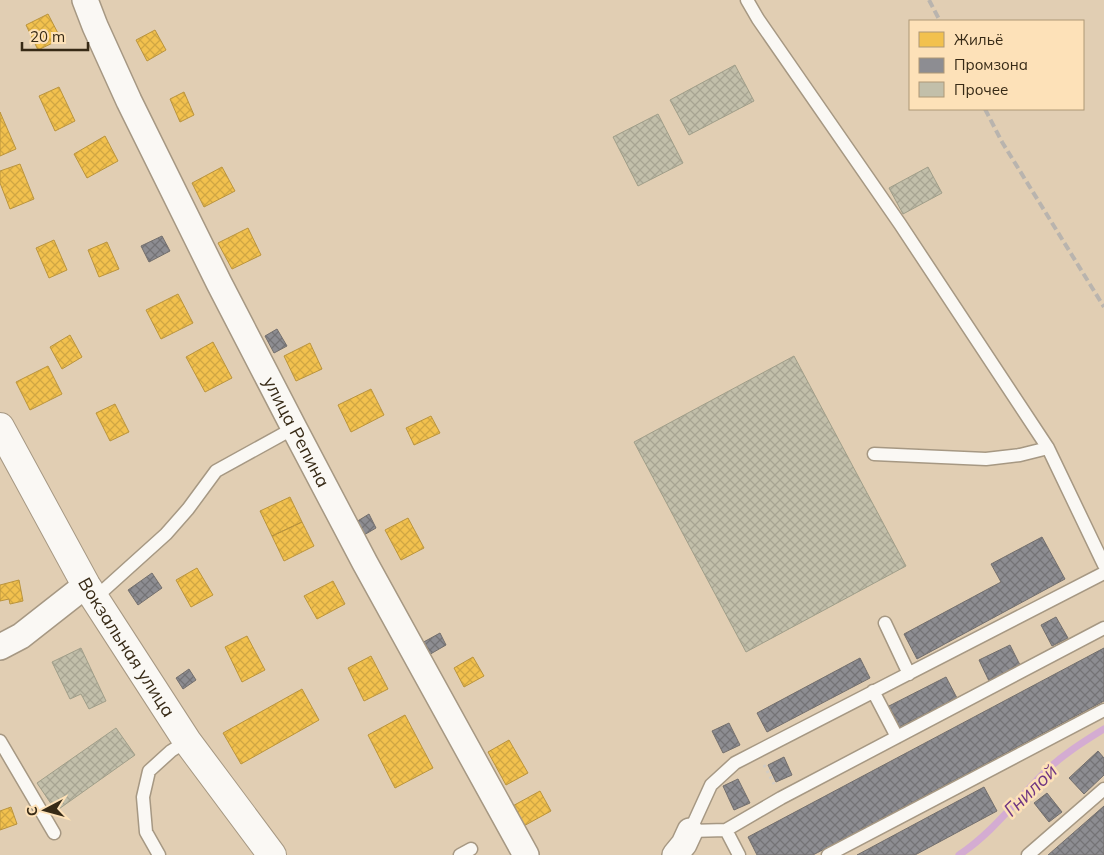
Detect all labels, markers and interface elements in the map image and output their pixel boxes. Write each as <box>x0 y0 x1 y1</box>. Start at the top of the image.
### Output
scale bar <box>22 20 89 52</box>
legend <box>909 20 1084 110</box>
text: 20 m <box>30 27 65 46</box>
text: Жильё <box>954 30 1003 49</box>
text: Промзона <box>954 55 1028 74</box>
text: Прочее <box>954 80 1008 99</box>
street label: улица Репина <box>258 372 335 491</box>
street label: Вокзальная улица <box>73 573 180 721</box>
water label: Гнилой <box>998 759 1062 821</box>
north arrow <box>20 785 70 835</box>
text: С <box>23 806 42 817</box>

